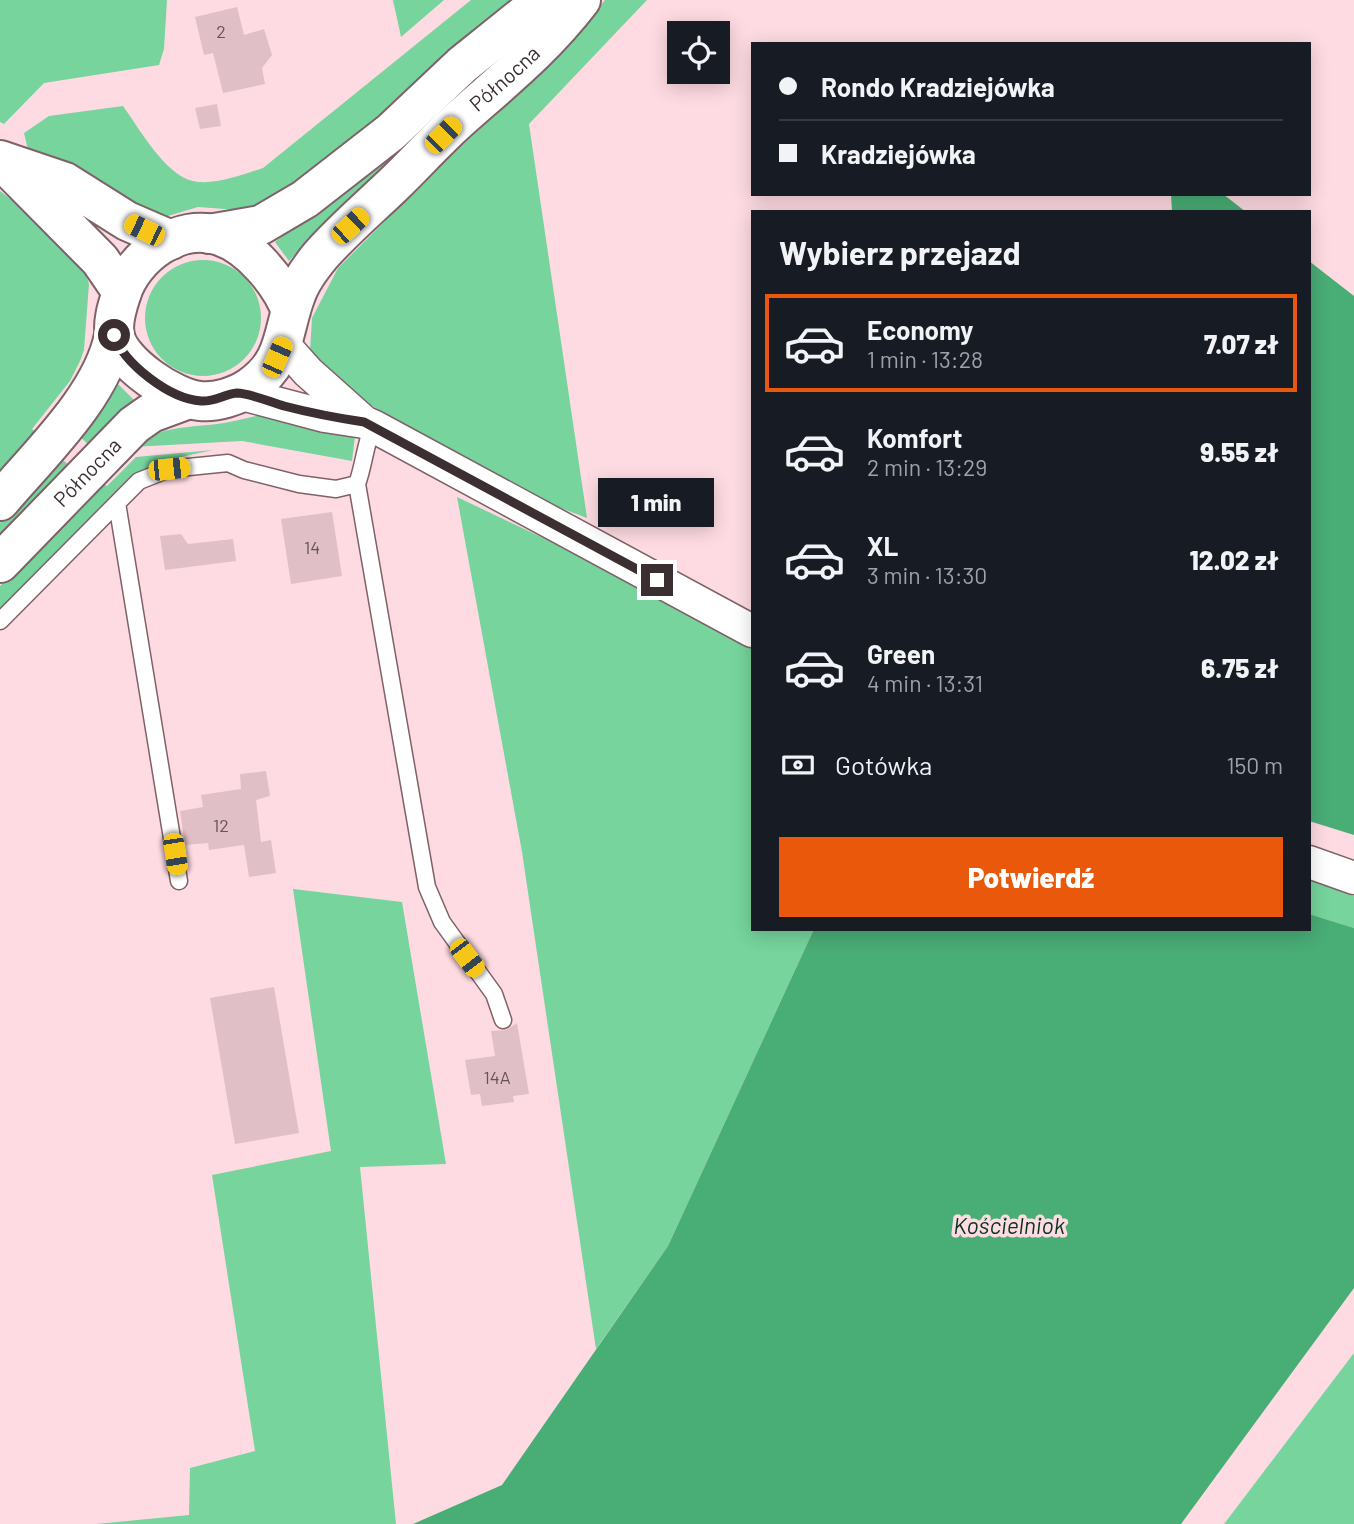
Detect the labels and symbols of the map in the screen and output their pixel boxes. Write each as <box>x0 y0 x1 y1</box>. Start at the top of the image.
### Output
house number: 2 <box>216 20 226 42</box>
street label: Północna <box>464 40 544 116</box>
car <box>421 113 466 157</box>
car <box>328 204 373 248</box>
car <box>121 211 168 249</box>
route start <box>98 319 130 351</box>
car <box>259 334 296 380</box>
street label: Północna <box>48 432 126 511</box>
car <box>148 456 191 482</box>
callout: 1 min <box>599 478 715 528</box>
house number: 14 <box>304 536 320 558</box>
route end <box>641 564 673 596</box>
house number: 12 <box>213 814 229 836</box>
car <box>162 832 189 876</box>
car <box>446 935 489 981</box>
house number: 14A <box>483 1066 511 1088</box>
water label: Kościelniok <box>953 1211 1065 1239</box>

